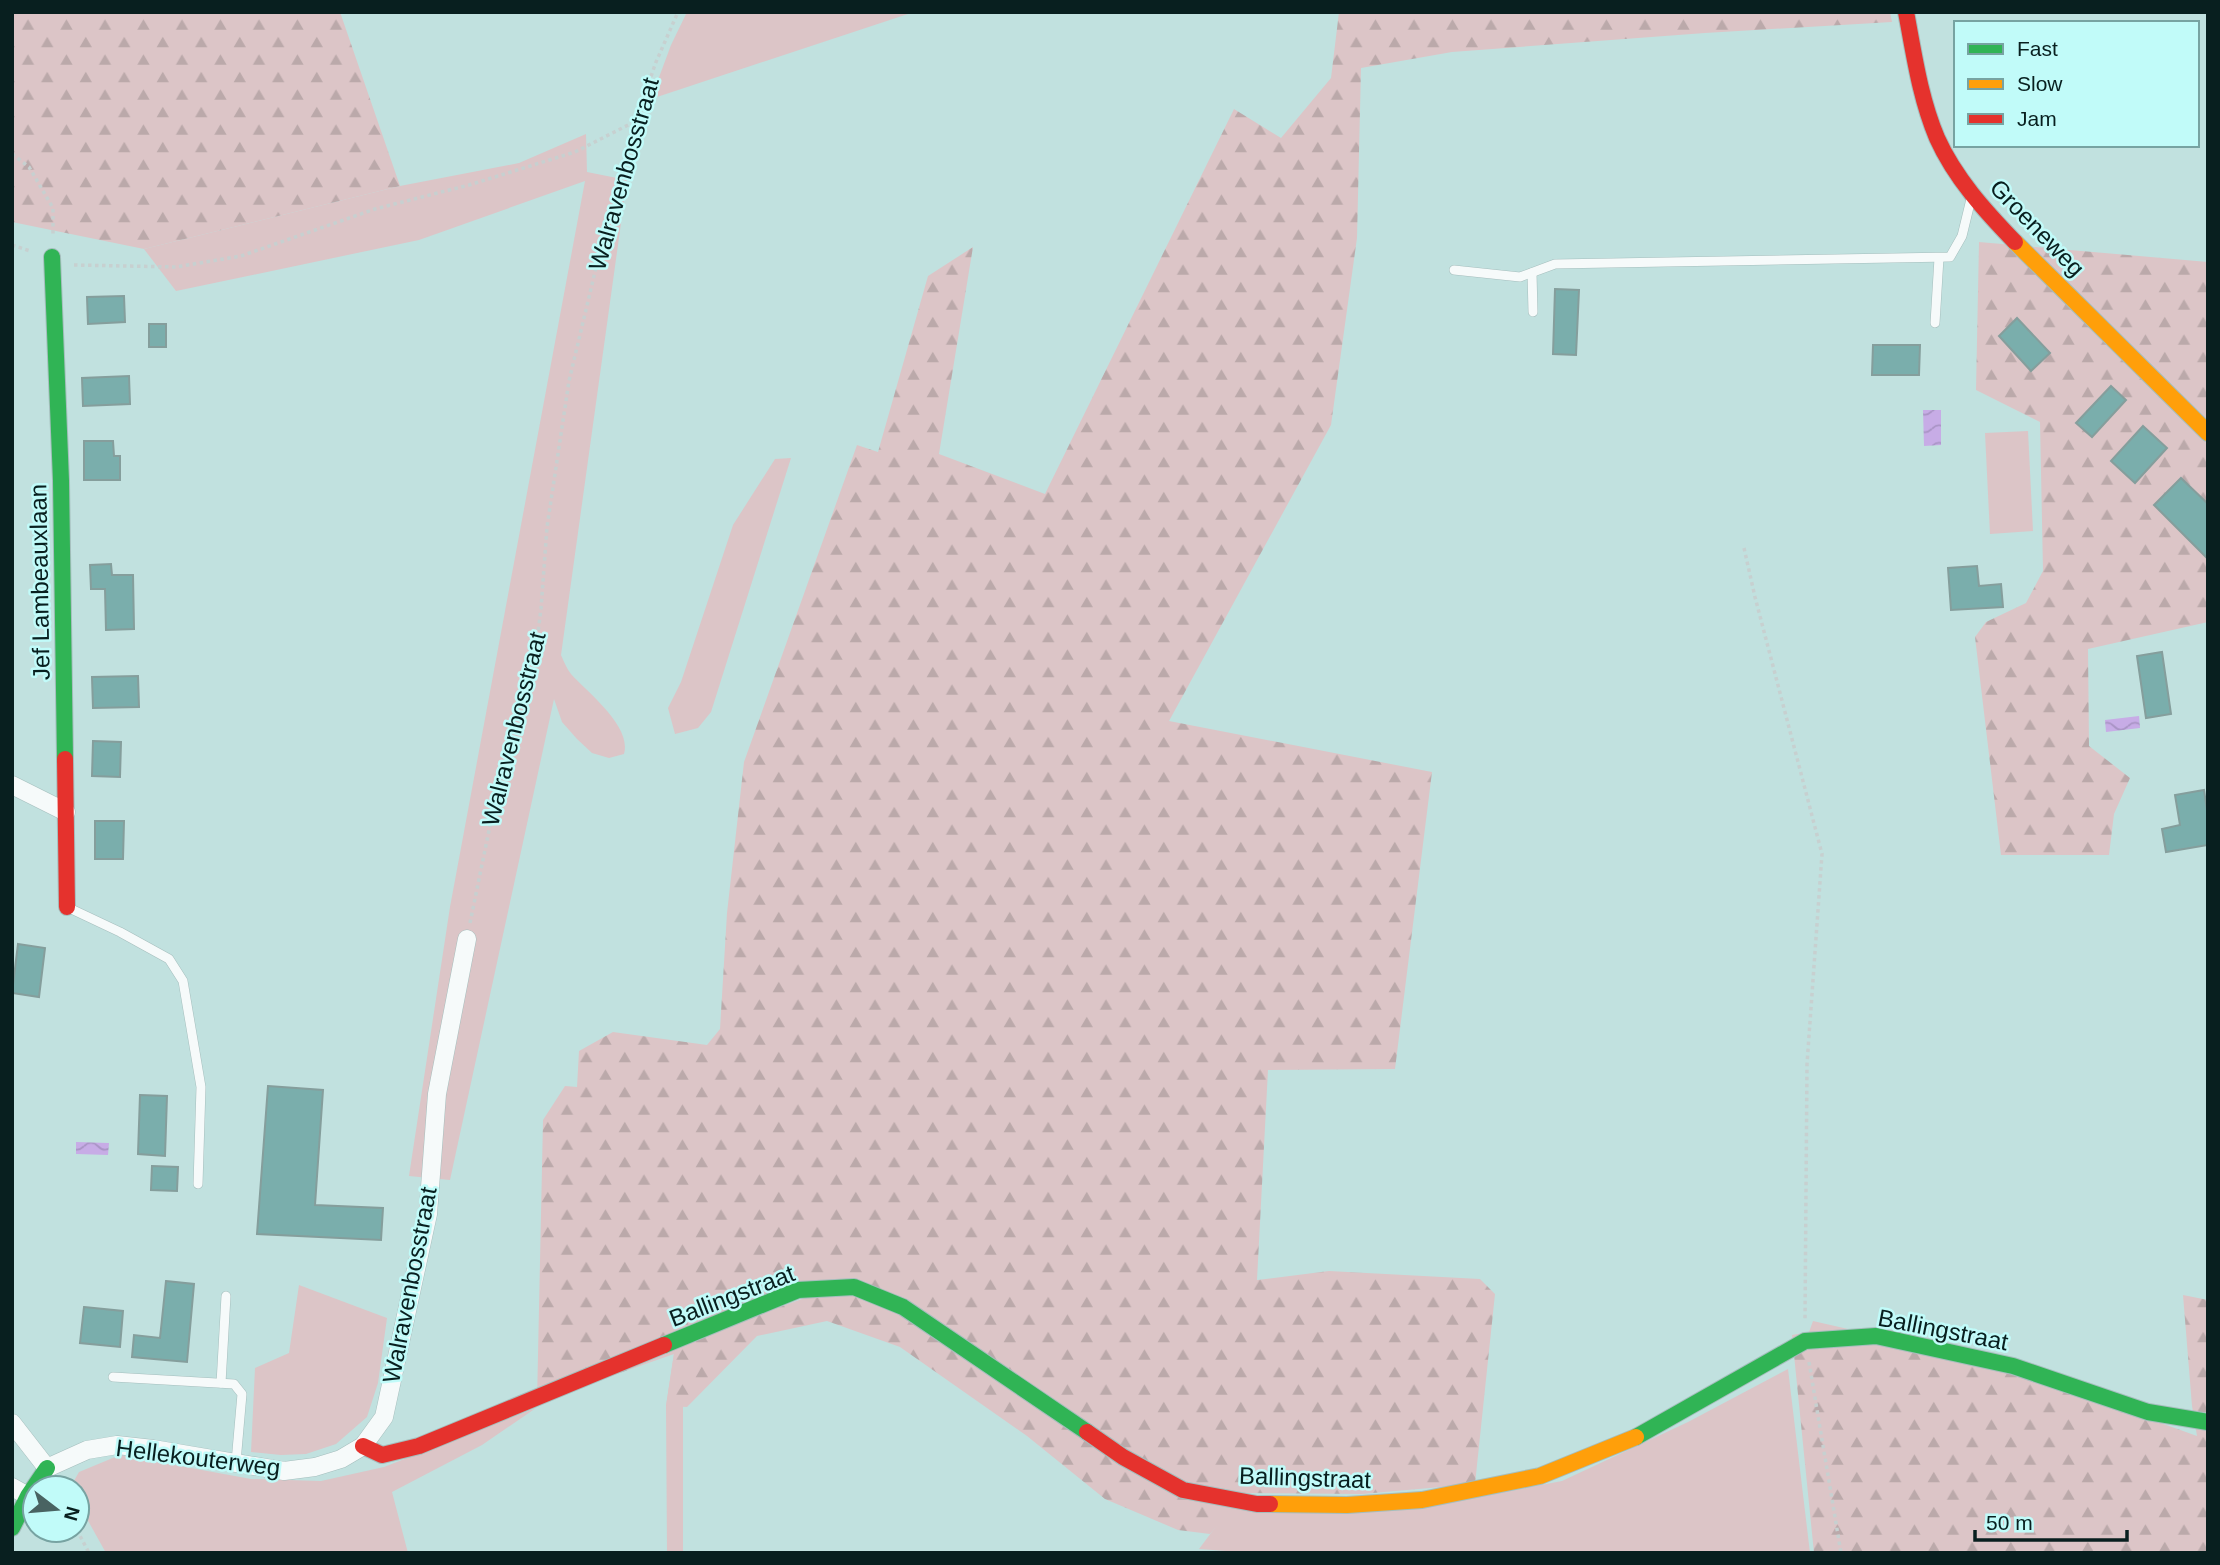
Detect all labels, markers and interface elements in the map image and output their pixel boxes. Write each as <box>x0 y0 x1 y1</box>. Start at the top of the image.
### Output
legend <box>1954 21 2199 147</box>
text: Fast <box>2017 37 2058 60</box>
text: Slow <box>2017 72 2063 95</box>
street label: Walravenbosstraat <box>583 74 664 273</box>
text: Jam <box>2017 107 2057 130</box>
street label: Groeneweg <box>1985 174 2090 282</box>
street label: Jef Lambeauxlaan <box>24 484 55 680</box>
street label: Walravenbosstraat <box>476 629 551 829</box>
street label: Walravenbosstraat <box>377 1184 442 1385</box>
street label: Ballingstraat <box>665 1259 799 1332</box>
street label: Ballingstraat <box>1876 1304 2011 1355</box>
street label: Hellekouterweg <box>114 1434 282 1481</box>
street label: Ballingstraat <box>1239 1462 1372 1493</box>
north arrow <box>21 1474 91 1544</box>
scale bar <box>1975 1498 2127 1542</box>
text: N <box>60 1504 84 1523</box>
text: 50 m <box>1986 1511 2033 1534</box>

